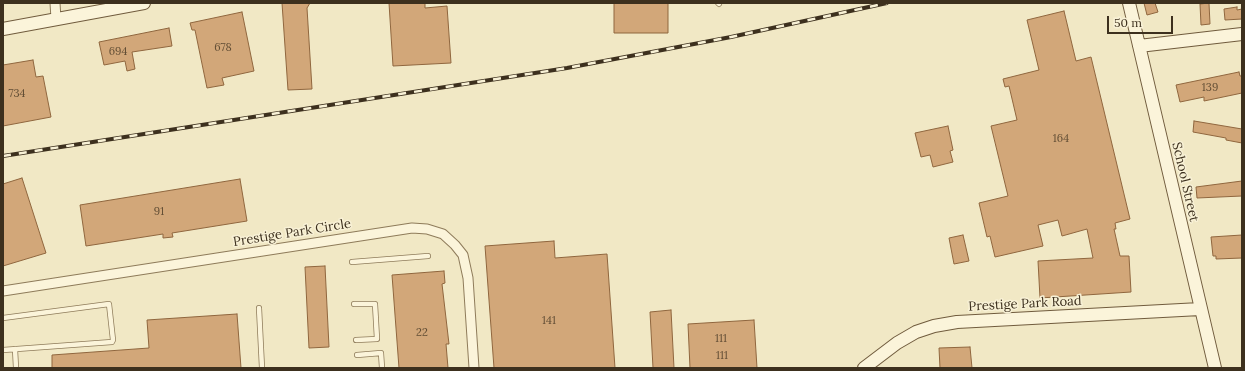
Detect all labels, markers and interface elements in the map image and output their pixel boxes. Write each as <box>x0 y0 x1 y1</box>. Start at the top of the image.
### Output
scale bar <box>1109 8 1175 34</box>
text: 50 m <box>1114 15 1142 30</box>
house number: 678 <box>214 41 232 55</box>
house number: 694 <box>109 45 127 59</box>
house number: 139 <box>1202 81 1218 95</box>
house number: 734 <box>8 87 26 101</box>
house number: 164 <box>1053 132 1069 146</box>
street label: School Street <box>1168 141 1202 223</box>
house number: 91 <box>154 205 164 219</box>
street label: Prestige Park Circle <box>232 216 352 250</box>
street label: Prestige Park Road <box>968 293 1082 315</box>
house number: 141 <box>542 314 556 328</box>
house number: 22 <box>416 326 428 340</box>
house number: 111 <box>715 332 727 346</box>
house number: 111 <box>716 349 728 363</box>

